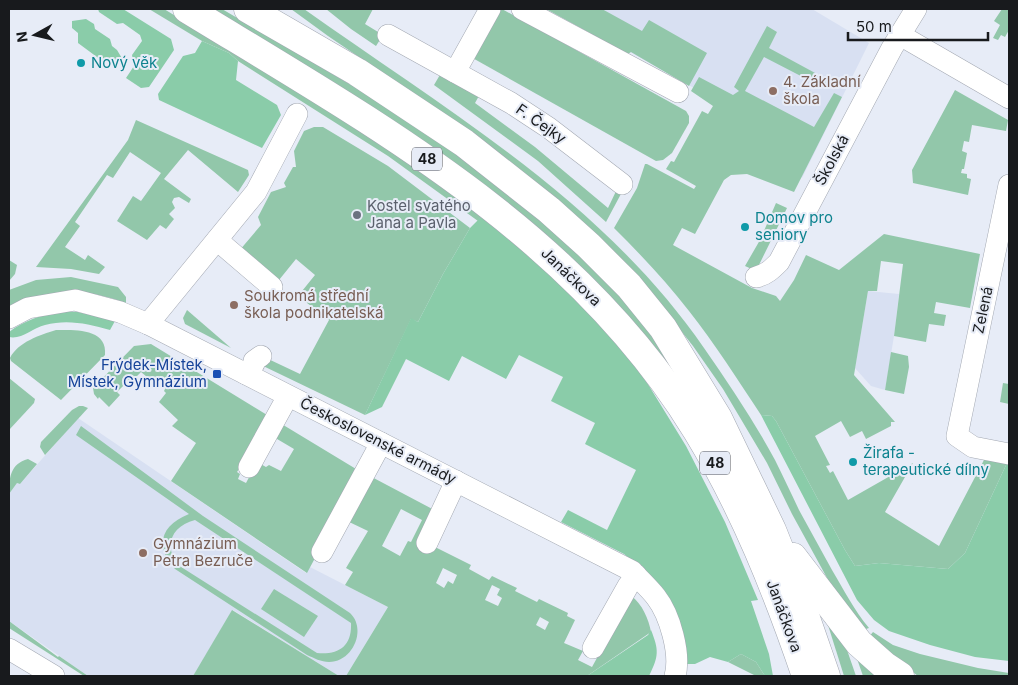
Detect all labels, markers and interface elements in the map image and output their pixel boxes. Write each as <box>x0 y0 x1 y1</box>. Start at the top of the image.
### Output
north arrow <box>10 10 60 60</box>
scale bar <box>848 10 988 42</box>
text: 50 m <box>856 17 892 36</box>
text: N <box>12 30 31 43</box>
place label: Nový věk <box>91 53 158 72</box>
marker: Nový věk <box>75 57 87 69</box>
place label: 4. Základní škola <box>783 72 861 108</box>
marker: 4. Základní škola <box>767 85 779 97</box>
street label: F. Čejky <box>513 99 571 148</box>
street label: Školská <box>810 131 853 188</box>
road number: 48 <box>412 148 442 170</box>
place label: Kostel svatého Jana a Pavla <box>367 196 471 232</box>
place label: Domov pro seniory <box>755 208 833 244</box>
marker: Kostel svatého Jana a Pavla <box>351 209 363 221</box>
marker: Domov pro seniory <box>739 221 751 233</box>
street label: Janáčkova <box>537 243 605 310</box>
street label: Zelená <box>968 285 997 335</box>
place label: Soukromá střední škola podnikatelská <box>244 286 383 322</box>
marker: Soukromá střední škola podnikatelská <box>228 299 240 311</box>
place label: Frýdek-Místek, Místek, Gymnázium <box>68 355 207 391</box>
marker: Frýdek-Místek, Místek, Gymnázium <box>211 368 223 380</box>
street label: Československé armády <box>297 393 460 489</box>
place label: Žirafa - terapeutické dílny <box>863 443 989 479</box>
road number: 48 <box>700 452 730 474</box>
marker: Žirafa - terapeutické dílny <box>847 456 859 468</box>
place label: Gymnázium Petra Bezruče <box>153 534 253 570</box>
marker: Gymnázium Petra Bezruče <box>137 547 149 559</box>
street label: Janáčkova <box>763 577 806 655</box>

